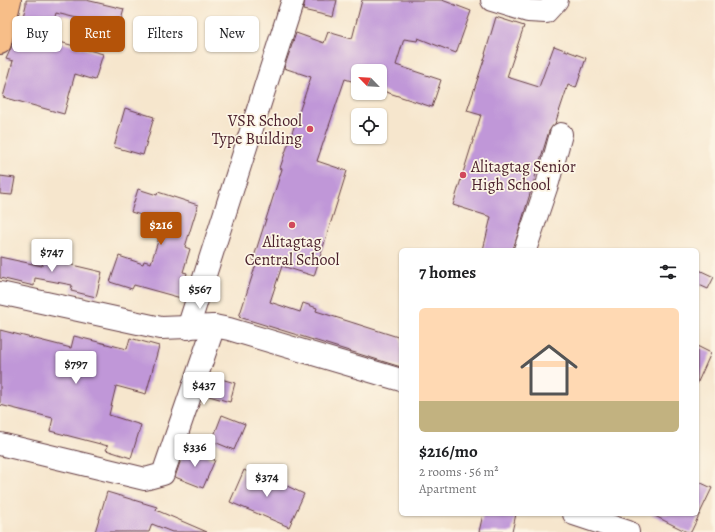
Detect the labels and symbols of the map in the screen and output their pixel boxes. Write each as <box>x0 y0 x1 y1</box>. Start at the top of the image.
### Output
north arrow <box>351 64 387 100</box>
place label: VSR School Type Building <box>212 110 302 150</box>
marker: VSR School Type Building <box>305 124 315 134</box>
place label: Alitagtag Senior High School <box>470 156 576 196</box>
marker: Alitagtag Senior High School <box>458 170 468 180</box>
pin: $216 <box>137 212 185 246</box>
marker: Alitagtag Central School <box>287 220 297 230</box>
place label: Alitagtag Central School <box>245 231 339 271</box>
pin: $747 <box>28 239 76 273</box>
pin: $567 <box>176 276 224 310</box>
pin: $797 <box>52 351 100 385</box>
pin: $437 <box>180 372 228 406</box>
pin: $336 <box>171 434 219 468</box>
pin: $374 <box>243 464 291 498</box>

